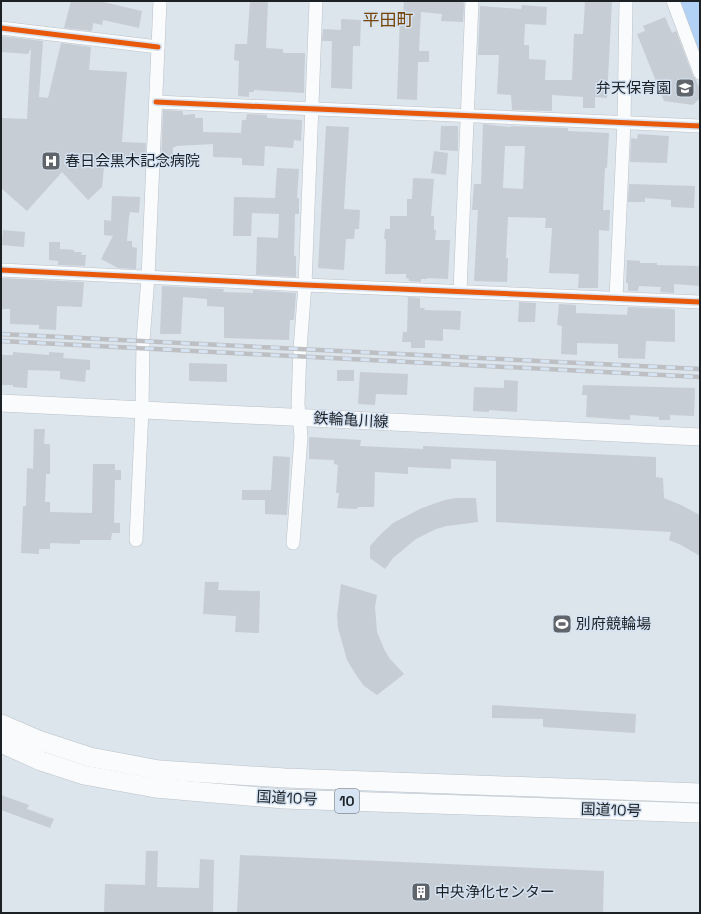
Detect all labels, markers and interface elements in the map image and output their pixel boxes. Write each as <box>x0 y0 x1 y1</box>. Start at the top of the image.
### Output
district label: 平田町 <box>363 9 414 31</box>
school or university icon: 弁天保育園 <box>674 77 696 99</box>
place label: 弁天保育園 <box>596 78 671 97</box>
hospital icon: 春日会黒木記念病院 <box>40 150 62 172</box>
place label: 春日会黒木記念病院 <box>65 151 200 170</box>
street label: 鉄輪亀川線 <box>313 408 389 431</box>
sports icon: 別府競輪場 <box>551 613 573 635</box>
place label: 別府競輪場 <box>576 614 651 633</box>
street label: 国道10号 <box>256 786 318 809</box>
road number: 10 <box>335 789 359 813</box>
street label: 国道10号 <box>580 799 642 820</box>
building icon: 中央浄化センター <box>410 881 432 903</box>
place label: 中央浄化センター <box>435 882 555 901</box>

